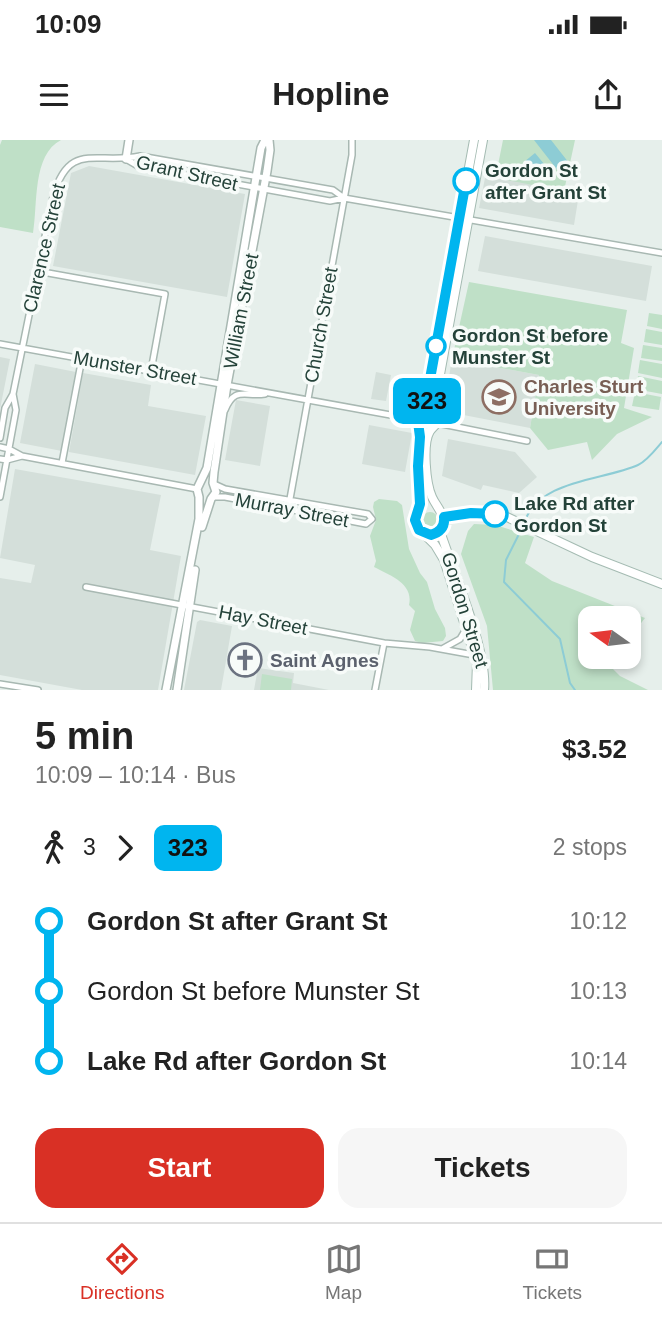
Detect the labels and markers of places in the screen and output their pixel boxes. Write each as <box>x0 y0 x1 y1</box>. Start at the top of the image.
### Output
place label: Gordon St after Grant St <box>485 160 607 203</box>
marker: Gordon St after Grant St <box>453 168 479 194</box>
place label: Gordon St before Munster St <box>452 325 608 368</box>
marker: Gordon St before Munster St <box>426 336 446 356</box>
place label: Charles Sturt University <box>524 376 644 419</box>
school or university icon: Charles Sturt University <box>480 378 518 416</box>
place label: Lake Rd after Gordon St <box>514 493 635 536</box>
marker: Lake Rd after Gordon St <box>482 501 508 527</box>
church icon: Saint Agnes <box>226 641 264 679</box>
place label: Saint Agnes <box>270 650 379 671</box>

